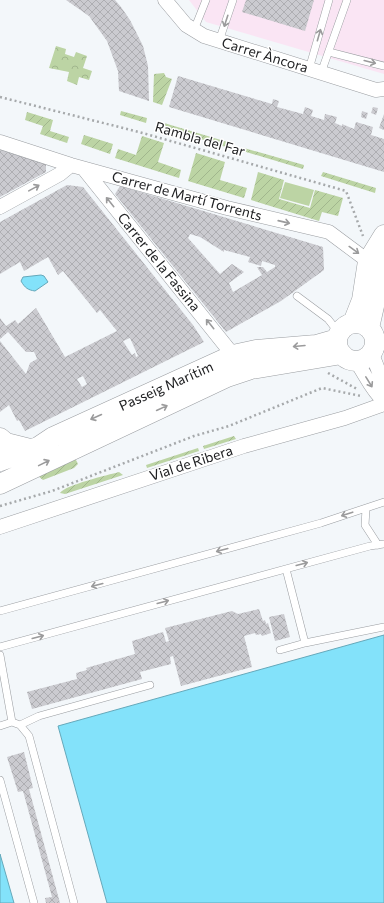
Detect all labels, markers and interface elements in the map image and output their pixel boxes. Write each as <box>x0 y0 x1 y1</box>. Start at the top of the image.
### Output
one-way arrow <box>222 14 229 27</box>
one-way arrow <box>316 28 323 41</box>
street label: Carrer Àncora <box>220 33 310 76</box>
one-way arrow <box>363 59 376 67</box>
street label: Rambla del Far <box>153 118 248 160</box>
street label: Carrer de Martí Torrents <box>110 167 264 224</box>
one-way arrow <box>28 184 40 192</box>
one-way arrow <box>106 196 115 207</box>
street label: Carrer de la Fassina <box>114 209 204 314</box>
one-way arrow <box>277 218 290 226</box>
one-way arrow <box>348 246 359 254</box>
one-way arrow <box>206 319 214 330</box>
one-way arrow <box>293 343 306 350</box>
street label: Passeig Marítim <box>116 357 216 414</box>
one-way arrow <box>366 376 374 388</box>
one-way arrow <box>156 404 168 411</box>
one-way arrow <box>90 414 102 422</box>
street label: Vial de Ribera <box>147 441 235 484</box>
one-way arrow <box>38 459 50 466</box>
one-way arrow <box>341 511 354 518</box>
one-way arrow <box>216 547 229 554</box>
one-way arrow <box>295 560 308 568</box>
one-way arrow <box>90 581 103 589</box>
one-way arrow <box>156 598 169 606</box>
one-way arrow <box>31 633 44 640</box>

